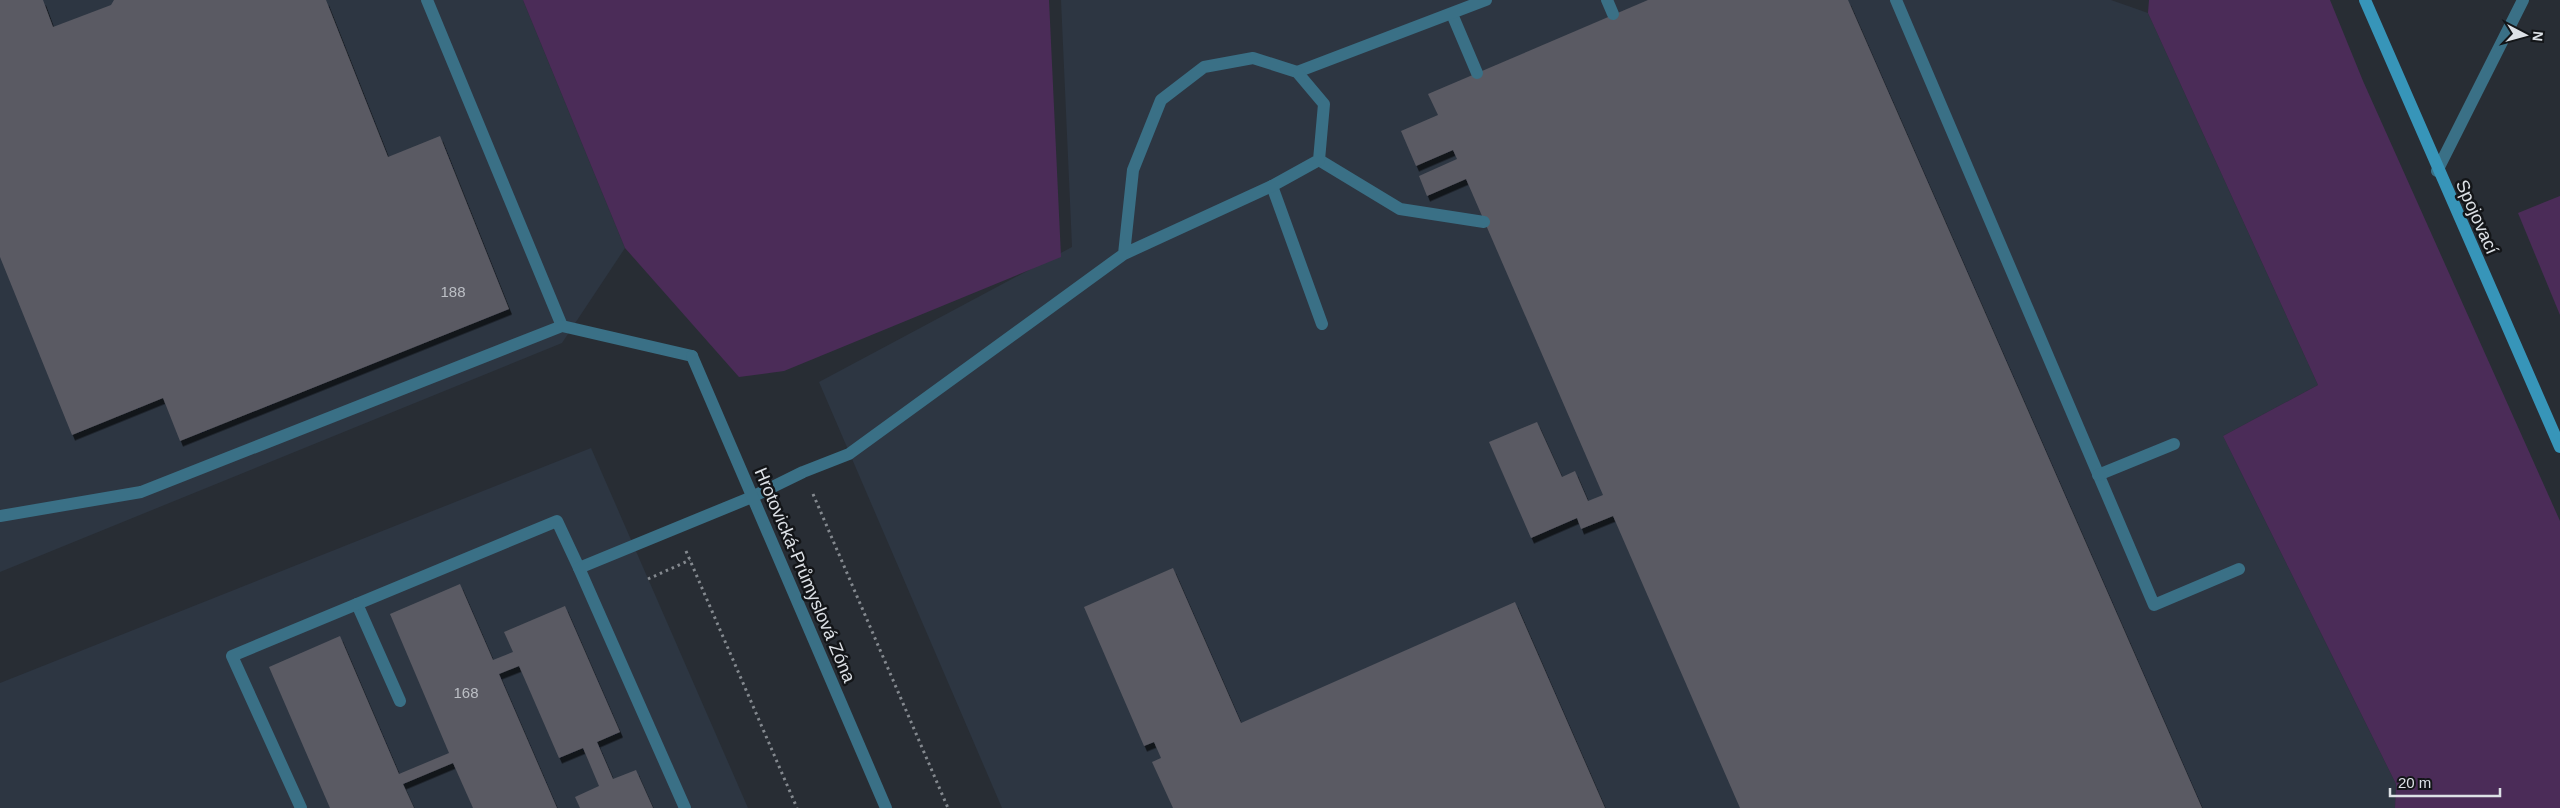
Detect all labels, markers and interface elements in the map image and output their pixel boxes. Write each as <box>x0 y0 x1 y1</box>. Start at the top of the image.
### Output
north arrow <box>2500 10 2550 60</box>
text: N <box>2529 30 2546 42</box>
street label: Spojovací <box>2452 177 2502 257</box>
house number: 188 <box>440 283 466 300</box>
street label: Hrotovická-Průmyslová Zóna <box>751 465 860 686</box>
house number: 168 <box>453 684 479 701</box>
scale bar <box>2390 766 2500 798</box>
text: 20 m <box>2398 774 2431 791</box>

